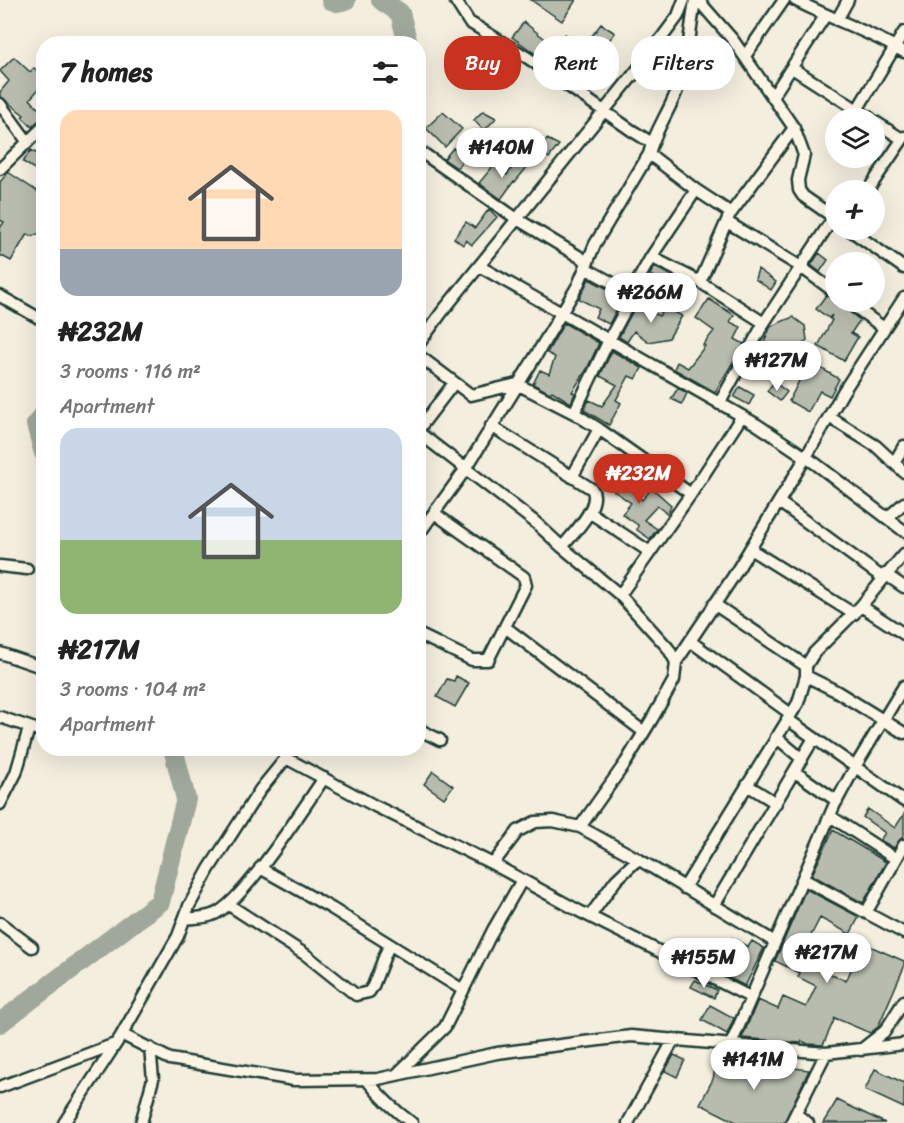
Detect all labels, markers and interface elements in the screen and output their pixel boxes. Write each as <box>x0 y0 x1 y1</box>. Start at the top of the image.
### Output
chip: Buy <box>444 36 521 90</box>
chip: Rent <box>533 36 619 90</box>
chip: Filters <box>631 36 735 90</box>
text: 7 homes <box>60 49 152 95</box>
icon: filters <box>369 56 402 89</box>
map controls <box>825 108 885 312</box>
button: layers <box>825 108 885 168</box>
pin: ₦140M <box>460 128 544 179</box>
text: ₦140M <box>470 130 534 165</box>
icon: home <box>177 149 285 257</box>
button: + <box>825 180 885 240</box>
button: − <box>825 252 885 312</box>
pin: ₦266M <box>609 273 693 324</box>
text: ₦266M <box>619 275 683 310</box>
text: ₦232M <box>60 308 143 354</box>
pin: ₦127M <box>735 341 819 392</box>
text: ₦127M <box>746 343 808 378</box>
text: 3 rooms · 116 m² <box>60 354 201 389</box>
text: Apartment <box>60 389 154 424</box>
pin: ₦232M <box>597 454 681 505</box>
text: ₦232M <box>607 456 671 491</box>
icon: home <box>177 467 285 575</box>
text: ₦217M <box>60 626 140 672</box>
text: 3 rooms · 104 m² <box>60 672 206 707</box>
text: Apartment <box>60 707 154 742</box>
pin: ₦217M <box>785 933 869 984</box>
text: ₦217M <box>796 935 858 970</box>
pin: ₦155M <box>662 938 746 989</box>
text: ₦155M <box>673 940 735 975</box>
pin: ₦141M <box>712 1040 796 1091</box>
text: ₦141M <box>724 1042 784 1077</box>

